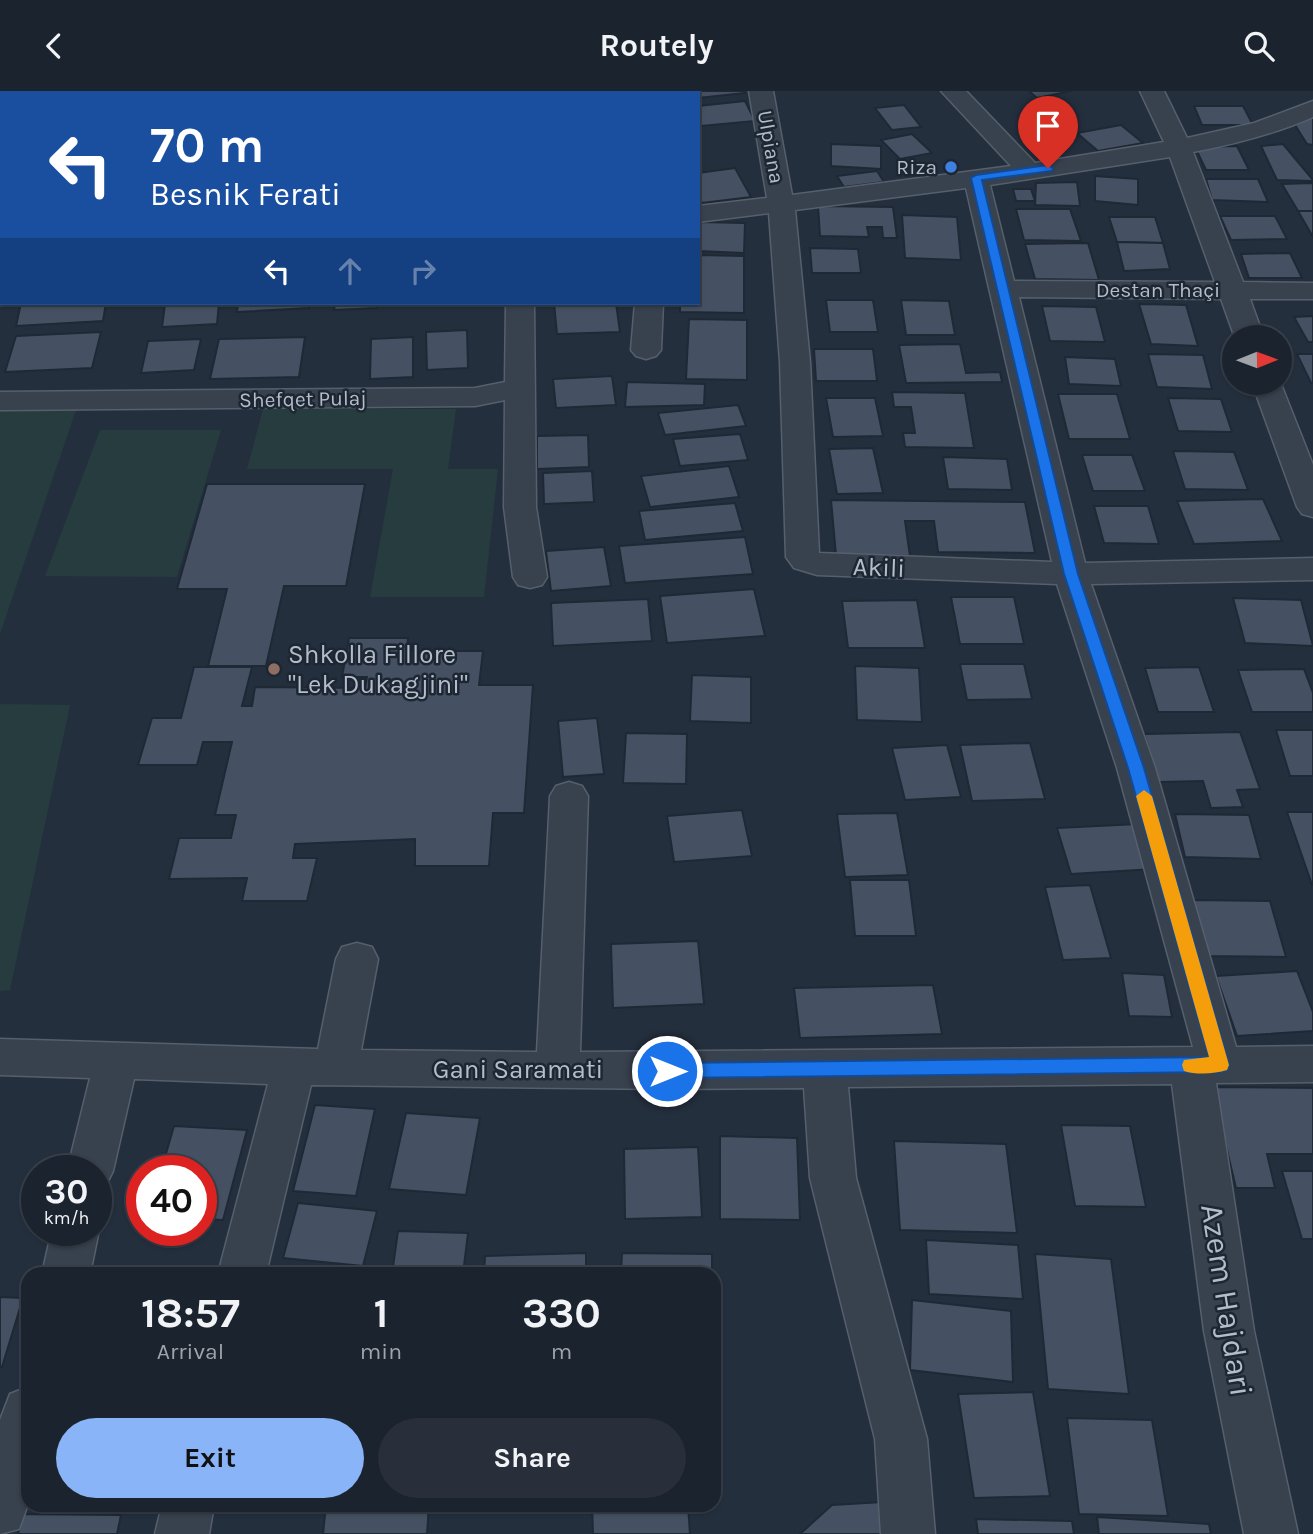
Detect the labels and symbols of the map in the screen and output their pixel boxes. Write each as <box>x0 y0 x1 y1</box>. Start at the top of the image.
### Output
pin <box>1018 96 1078 168</box>
street label: Ulpiana <box>753 109 789 185</box>
place label: Riza <box>896 155 937 179</box>
marker: Riza <box>943 159 959 175</box>
street label: Destan Thaçi <box>1096 278 1220 302</box>
north arrow <box>1222 325 1292 395</box>
street label: Shefqet Pulaj <box>239 386 367 412</box>
street label: Akili <box>852 551 906 584</box>
place label: Shkolla Fillore "Lek Dukagjini" <box>288 639 468 700</box>
marker: Shkolla Fillore "Lek Dukagjini" <box>266 661 282 677</box>
position arrow <box>630 1034 704 1108</box>
street label: Gani Saramati <box>433 1054 603 1085</box>
speed limit sign: 40 <box>126 1155 217 1246</box>
street label: Azem Hajdari <box>1193 1201 1260 1399</box>

